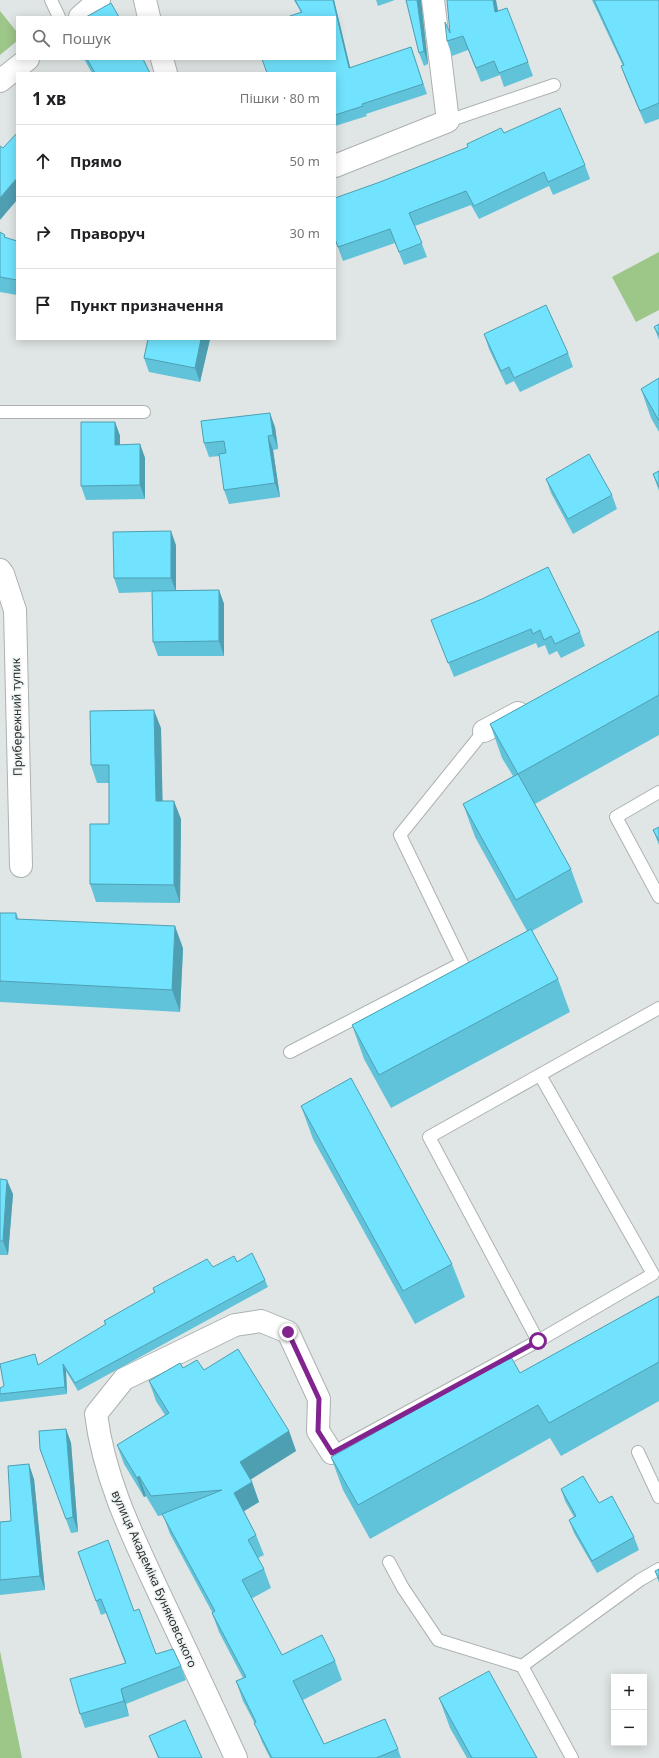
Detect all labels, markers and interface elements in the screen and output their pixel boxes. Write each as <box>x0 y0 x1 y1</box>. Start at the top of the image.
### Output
search box <box>16 16 336 60</box>
icon: search <box>30 27 52 49</box>
text: Пошук <box>62 28 111 48</box>
text: 1 хв <box>32 87 66 110</box>
text: Пішки · 80 m <box>240 89 320 107</box>
icon: ahead <box>32 150 54 172</box>
text: Прямо <box>70 151 122 171</box>
text: 50 m <box>290 152 320 170</box>
icon: right <box>32 222 54 244</box>
text: Праворуч <box>70 223 145 243</box>
text: 30 m <box>290 224 320 242</box>
icon: arrive <box>32 294 54 316</box>
text: Пункт призначення <box>70 295 224 315</box>
street label: Прибережний тупик <box>7 657 26 776</box>
route end <box>279 1323 297 1341</box>
route start <box>529 1332 547 1350</box>
street label: вулиця Академіка Буняковського <box>108 1488 201 1670</box>
map controls <box>611 1674 647 1746</box>
button: + <box>611 1674 647 1710</box>
button: − <box>611 1710 647 1746</box>

